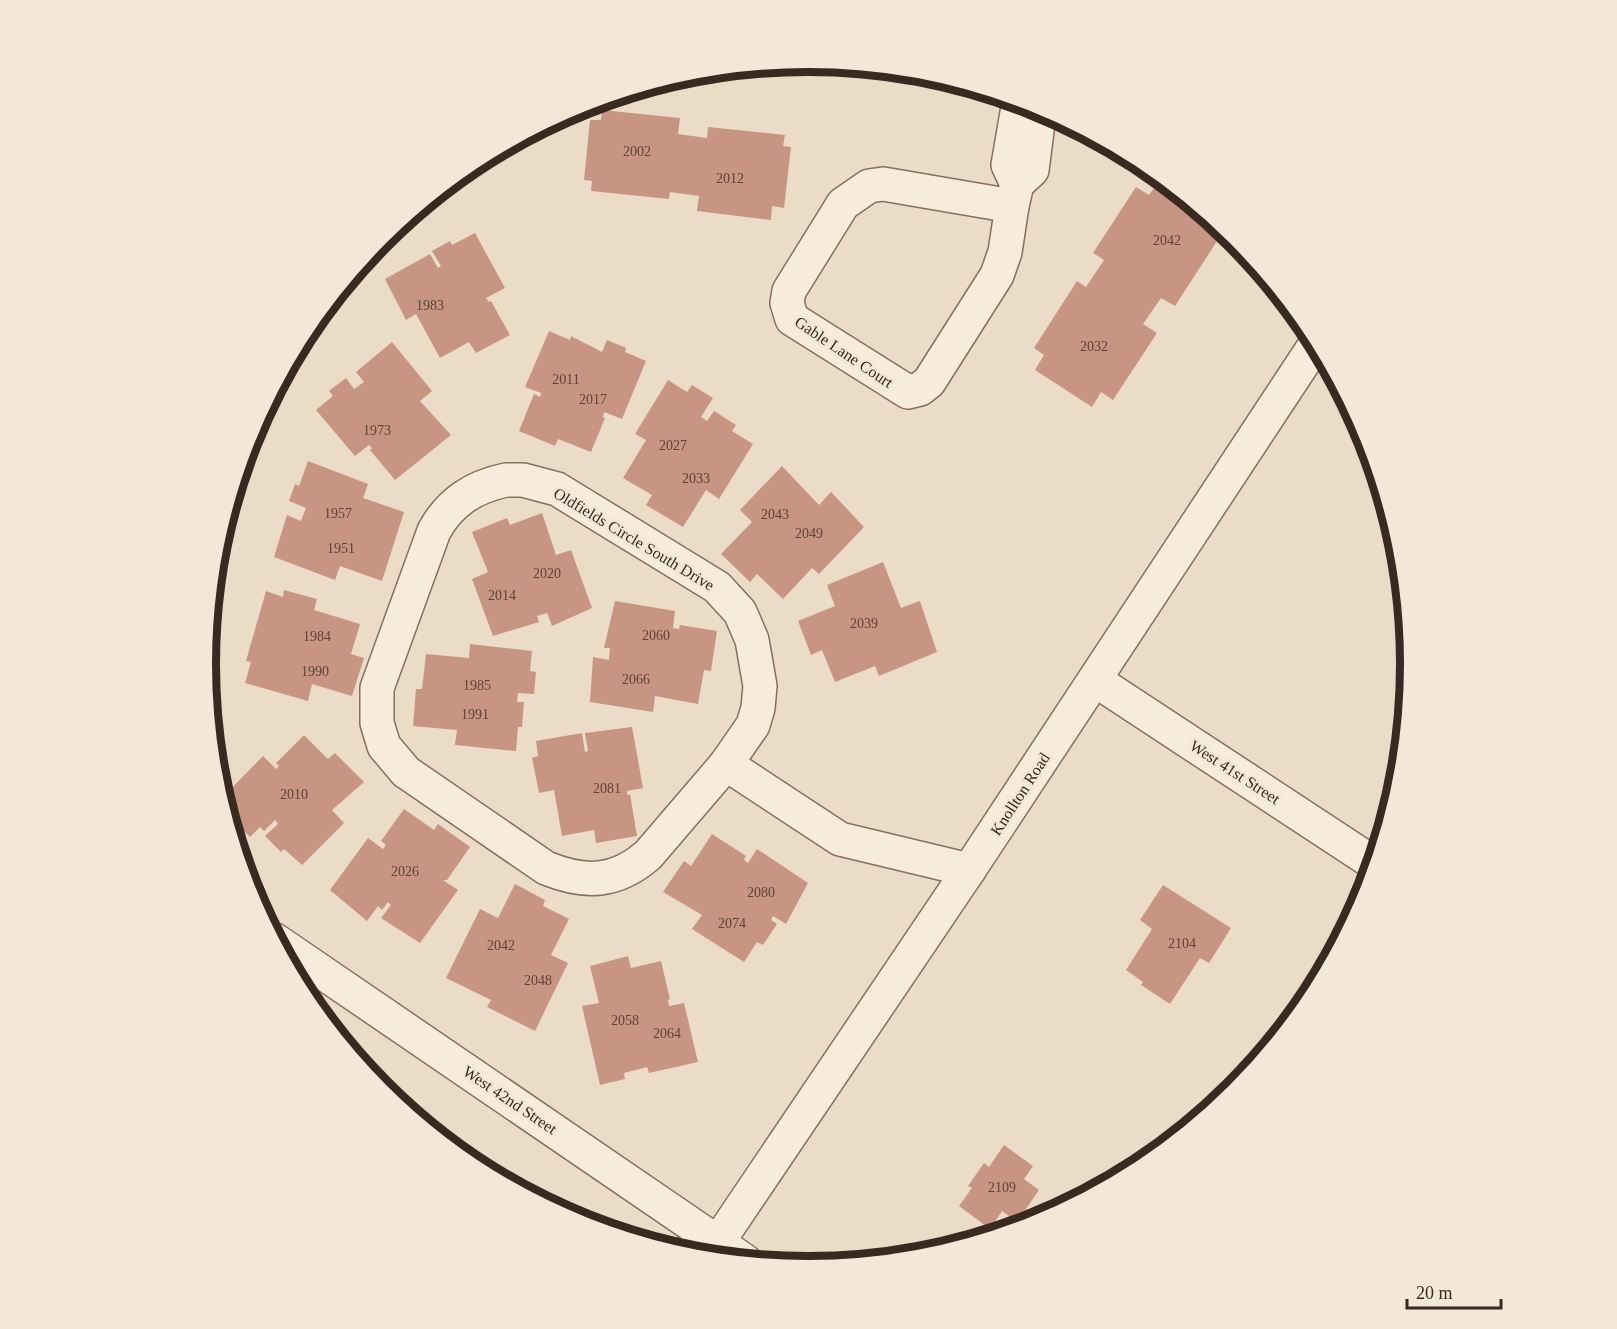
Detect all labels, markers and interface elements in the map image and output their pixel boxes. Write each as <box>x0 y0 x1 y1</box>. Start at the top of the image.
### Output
house number: 2002 <box>623 144 651 159</box>
house number: 2012 <box>716 171 744 186</box>
house number: 2042 <box>1153 233 1181 248</box>
house number: 1983 <box>416 298 444 313</box>
street label: Gable Lane Court <box>792 313 897 391</box>
house number: 2032 <box>1080 339 1108 354</box>
house number: 2011 <box>552 372 580 387</box>
house number: 2017 <box>579 392 607 407</box>
house number: 1973 <box>363 423 391 438</box>
house number: 2027 <box>659 438 687 453</box>
house number: 2033 <box>682 471 710 486</box>
street label: Oldfields Circle South Drive <box>551 484 717 594</box>
house number: 1957 <box>324 506 352 521</box>
house number: 2043 <box>761 507 789 522</box>
house number: 2049 <box>795 526 823 541</box>
house number: 1951 <box>327 541 355 556</box>
house number: 2020 <box>533 566 561 581</box>
house number: 2014 <box>488 588 516 603</box>
house number: 2039 <box>850 616 878 631</box>
house number: 2060 <box>642 628 670 643</box>
house number: 1984 <box>303 629 331 644</box>
house number: 1990 <box>301 664 329 679</box>
house number: 2066 <box>622 672 650 687</box>
house number: 1985 <box>463 678 491 693</box>
house number: 1991 <box>461 707 489 722</box>
street label: West 41st Street <box>1187 737 1284 808</box>
street label: Knollton Road <box>987 750 1053 838</box>
house number: 2081 <box>593 781 621 796</box>
house number: 2010 <box>280 787 308 802</box>
house number: 2026 <box>391 864 419 879</box>
house number: 2080 <box>747 885 775 900</box>
house number: 2074 <box>718 916 746 931</box>
house number: 2104 <box>1168 936 1196 951</box>
house number: 2042 <box>487 938 515 953</box>
house number: 2048 <box>524 973 552 988</box>
house number: 2058 <box>611 1013 639 1028</box>
house number: 2064 <box>653 1026 681 1041</box>
street label: West 42nd Street <box>460 1062 560 1138</box>
house number: 2109 <box>988 1180 1016 1195</box>
scale bar <box>1407 1272 1502 1310</box>
text: 20 m <box>1416 1283 1453 1303</box>

